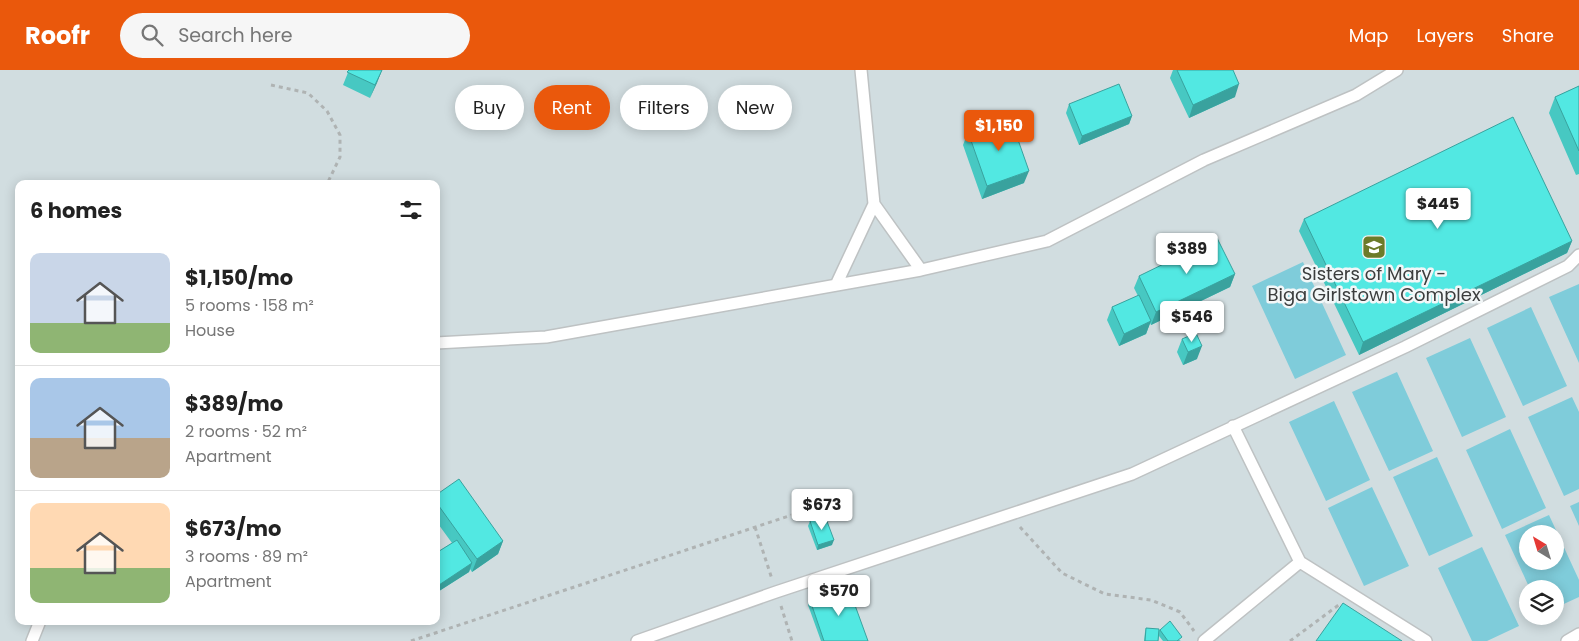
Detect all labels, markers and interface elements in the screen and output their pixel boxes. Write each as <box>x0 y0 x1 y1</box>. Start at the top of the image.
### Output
search box <box>120 13 470 58</box>
text: Roofr <box>25 19 90 52</box>
icon: search <box>138 21 166 49</box>
text: Search here <box>178 22 293 49</box>
text: Map <box>1349 23 1389 48</box>
text: Layers <box>1417 23 1474 48</box>
text: Share <box>1502 23 1554 48</box>
chip: Buy <box>455 85 524 130</box>
chip: Rent <box>534 85 610 130</box>
chip: Filters <box>620 85 708 130</box>
chip: New <box>718 85 792 130</box>
pin: $1,150 <box>958 109 1040 152</box>
text: $1,150 <box>975 114 1023 137</box>
pin: $445 <box>1408 188 1468 230</box>
text: $445 <box>1417 192 1459 215</box>
text: 6 homes <box>30 196 122 225</box>
icon: filters <box>397 196 425 224</box>
pin: $389 <box>1157 232 1217 275</box>
school or university icon: Sisters of Mary - Biga Girlstown Complex <box>1361 234 1387 260</box>
text: $389 <box>1167 237 1207 260</box>
place label: Sisters of Mary - Biga Girlstown Complex <box>1267 261 1481 307</box>
text: $1,150/mo <box>185 263 293 292</box>
icon: home <box>70 273 130 333</box>
text: 5 rooms · 158 m² <box>185 294 314 317</box>
pin: $546 <box>1162 300 1222 343</box>
text: $546 <box>1171 305 1213 328</box>
text: House <box>185 319 235 342</box>
text: $389/mo <box>185 389 283 418</box>
icon: home <box>70 398 130 458</box>
text: 2 rooms · 52 m² <box>185 420 307 443</box>
text: Apartment <box>185 445 272 468</box>
pin: $673 <box>792 488 852 531</box>
text: $673 <box>803 493 841 516</box>
text: $673/mo <box>185 514 281 543</box>
icon: home <box>70 523 130 583</box>
north arrow <box>1519 525 1564 570</box>
map controls <box>1519 525 1564 625</box>
text: 3 rooms · 89 m² <box>185 545 308 568</box>
text: Apartment <box>185 570 272 593</box>
pin: $570 <box>809 574 869 617</box>
text: $570 <box>819 579 859 602</box>
button: layers <box>1519 580 1564 625</box>

